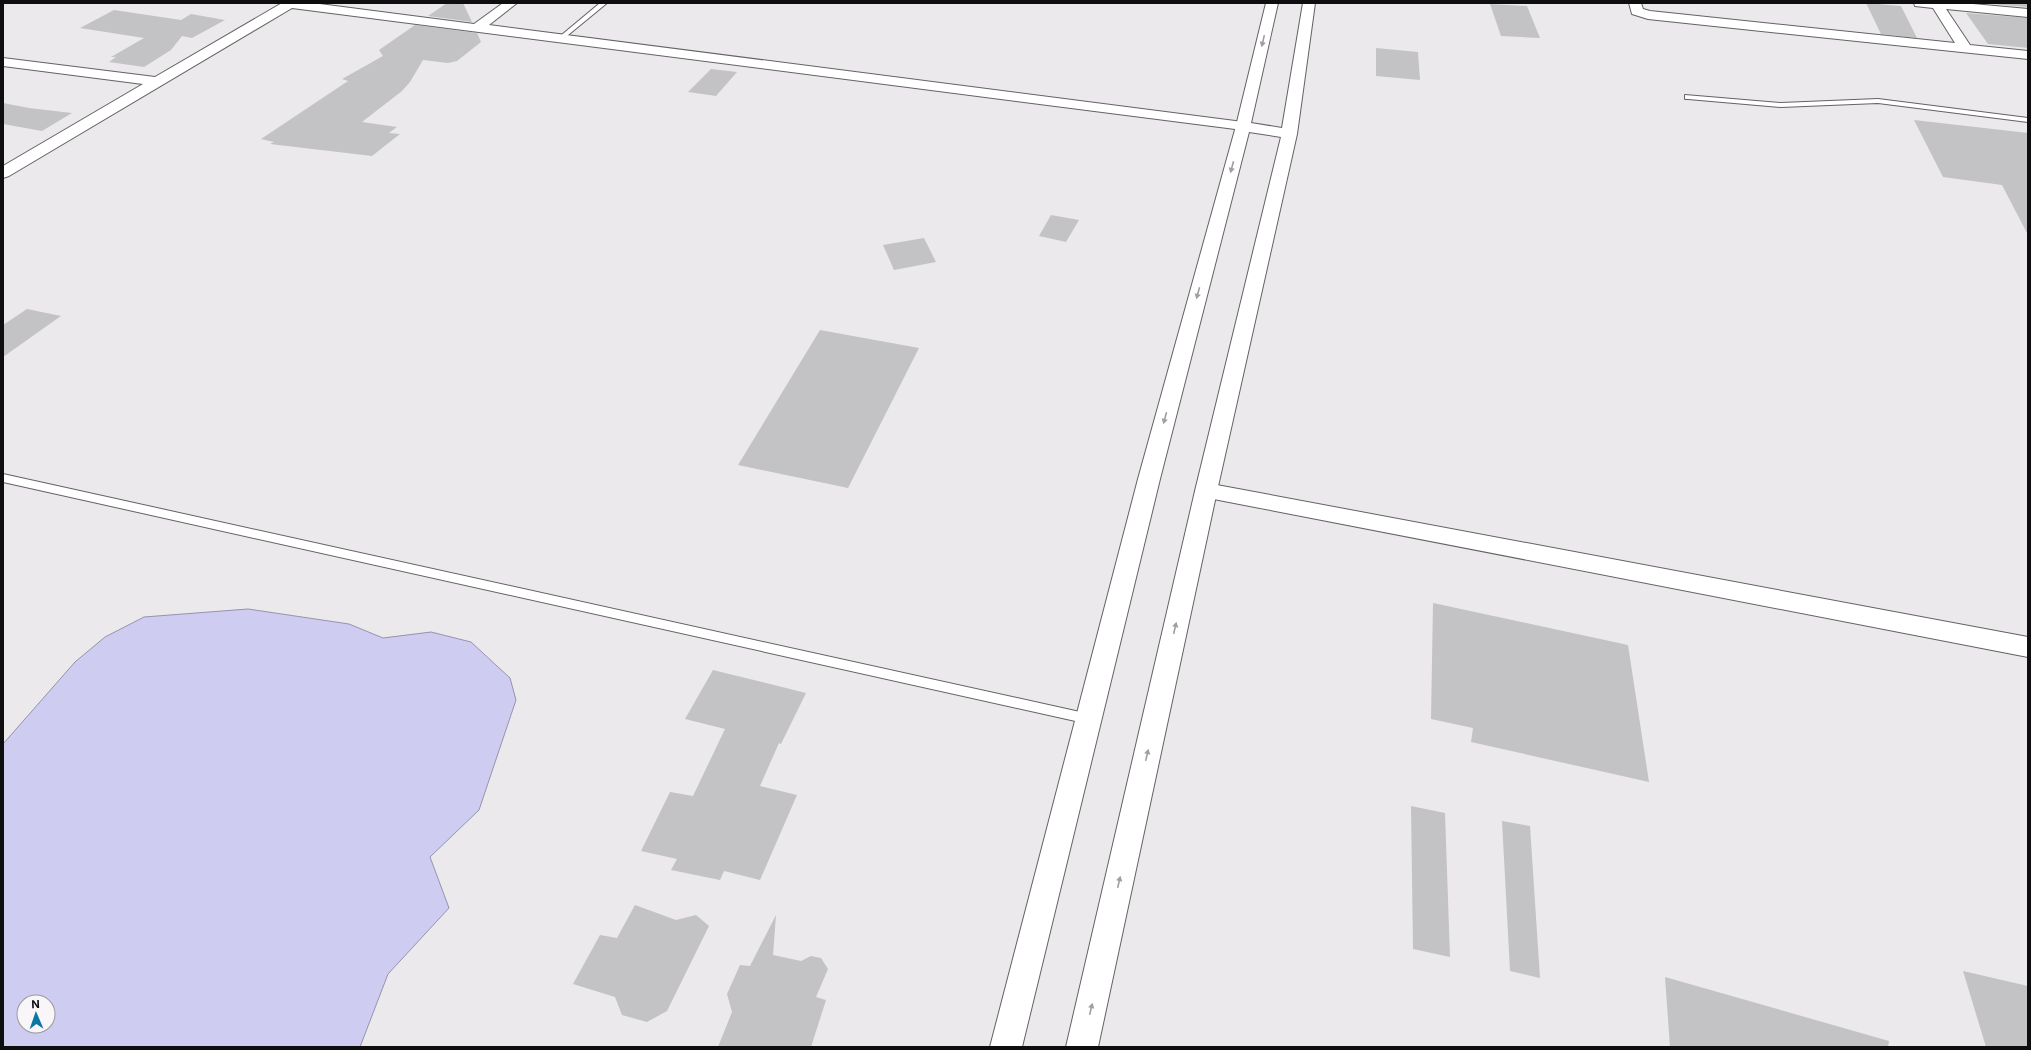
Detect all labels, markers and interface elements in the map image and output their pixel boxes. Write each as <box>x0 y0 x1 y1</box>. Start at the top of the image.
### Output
one-way arrow <box>1260 35 1266 47</box>
one-way arrow <box>1229 161 1235 173</box>
one-way arrow <box>1195 287 1201 299</box>
one-way arrow <box>1162 413 1168 425</box>
one-way arrow <box>1173 622 1179 634</box>
one-way arrow <box>1145 749 1151 761</box>
one-way arrow <box>1116 876 1122 888</box>
north arrow <box>16 994 56 1034</box>
text: N <box>31 997 40 1011</box>
one-way arrow <box>1088 1003 1094 1015</box>

